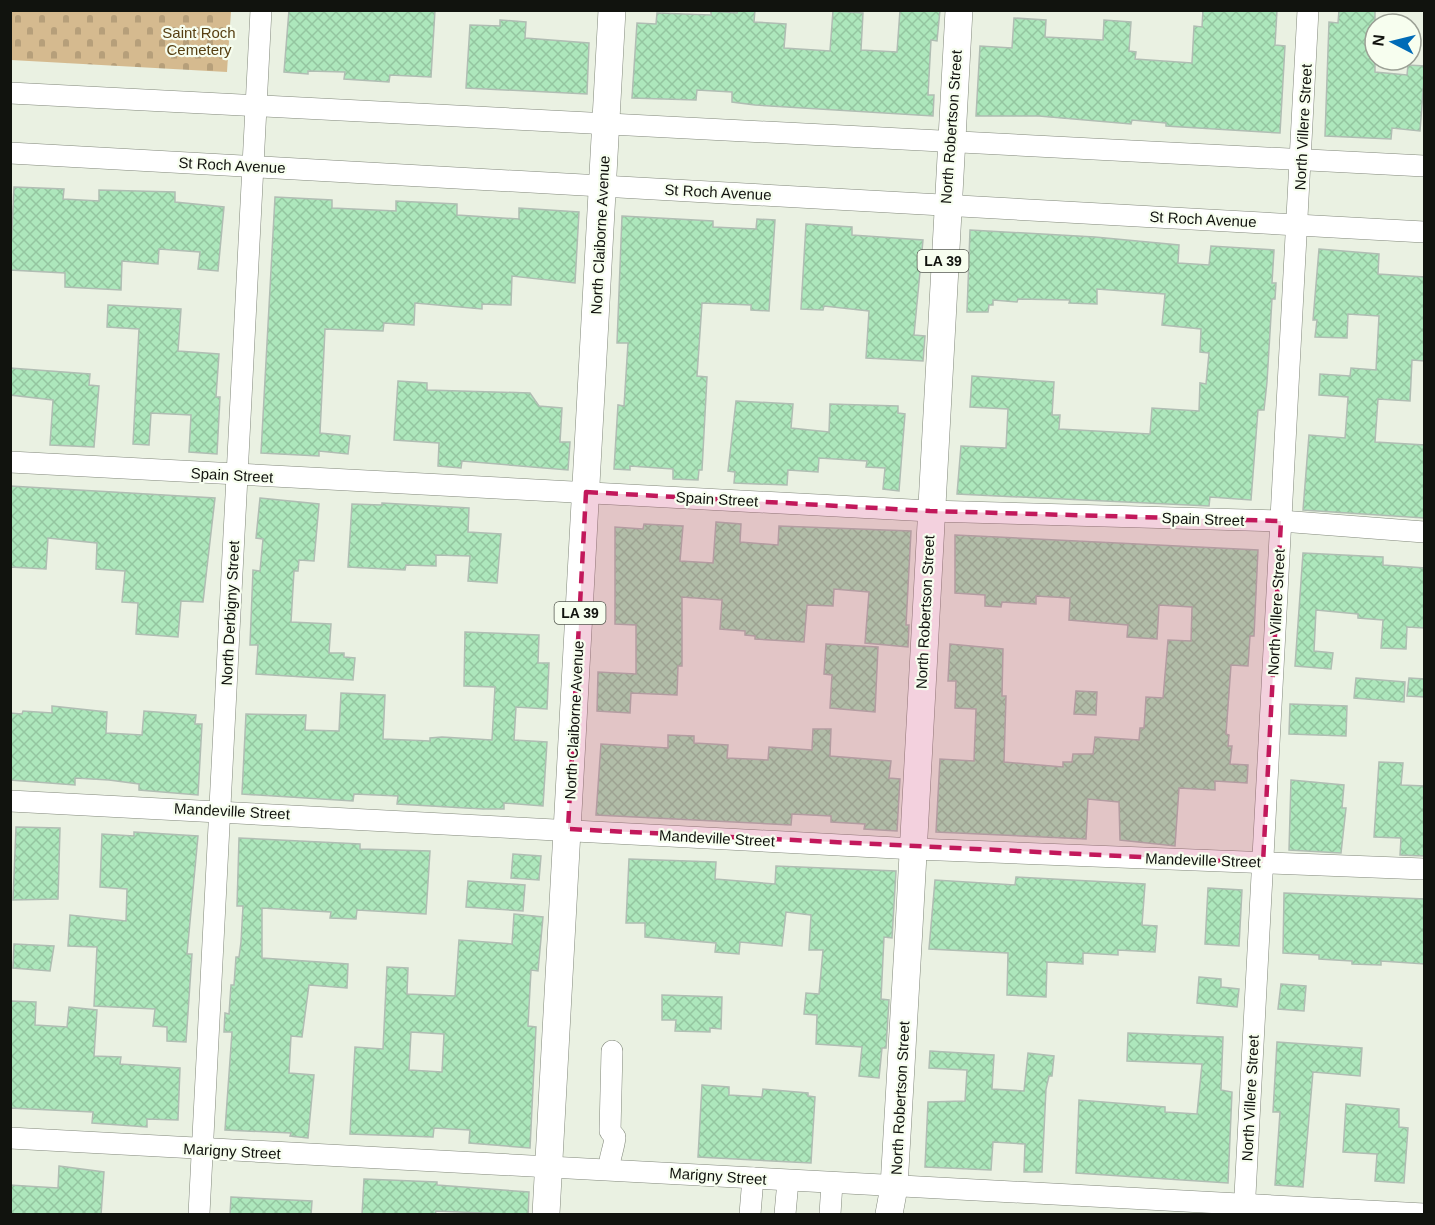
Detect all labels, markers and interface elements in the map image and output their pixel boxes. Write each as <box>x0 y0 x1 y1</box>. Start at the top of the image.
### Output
north arrow <box>1363 12 1423 72</box>
park label: Saint Roch Cemetery <box>162 24 236 58</box>
text: N <box>1369 33 1388 47</box>
street label: North Robertson Street <box>937 49 965 205</box>
street label: North Villere Street <box>1291 63 1315 191</box>
street label: St Roch Avenue <box>178 154 286 176</box>
street label: North Claiborne Avenue <box>587 155 613 315</box>
street label: St Roch Avenue <box>664 181 772 203</box>
street label: St Roch Avenue <box>1149 208 1257 230</box>
road number: LA 39 <box>918 250 968 272</box>
street label: Spain Street <box>190 464 274 486</box>
street label: Spain Street <box>675 488 759 510</box>
street label: Spain Street <box>1161 509 1245 529</box>
street label: North Robertson Street <box>912 534 938 689</box>
street label: North Derbigny Street <box>218 539 242 686</box>
street label: North Villere Street <box>1264 548 1288 676</box>
road number: LA 39 <box>554 602 606 624</box>
street label: North Claiborne Avenue <box>561 640 587 800</box>
street label: Mandeville Street <box>174 799 291 823</box>
street label: Mandeville Street <box>659 826 776 850</box>
street label: Mandeville Street <box>1145 849 1262 871</box>
street label: North Robertson Street <box>887 1020 913 1175</box>
street label: North Villere Street <box>1238 1034 1262 1162</box>
street label: Marigny Street <box>183 1140 282 1162</box>
street label: Marigny Street <box>669 1164 768 1188</box>

